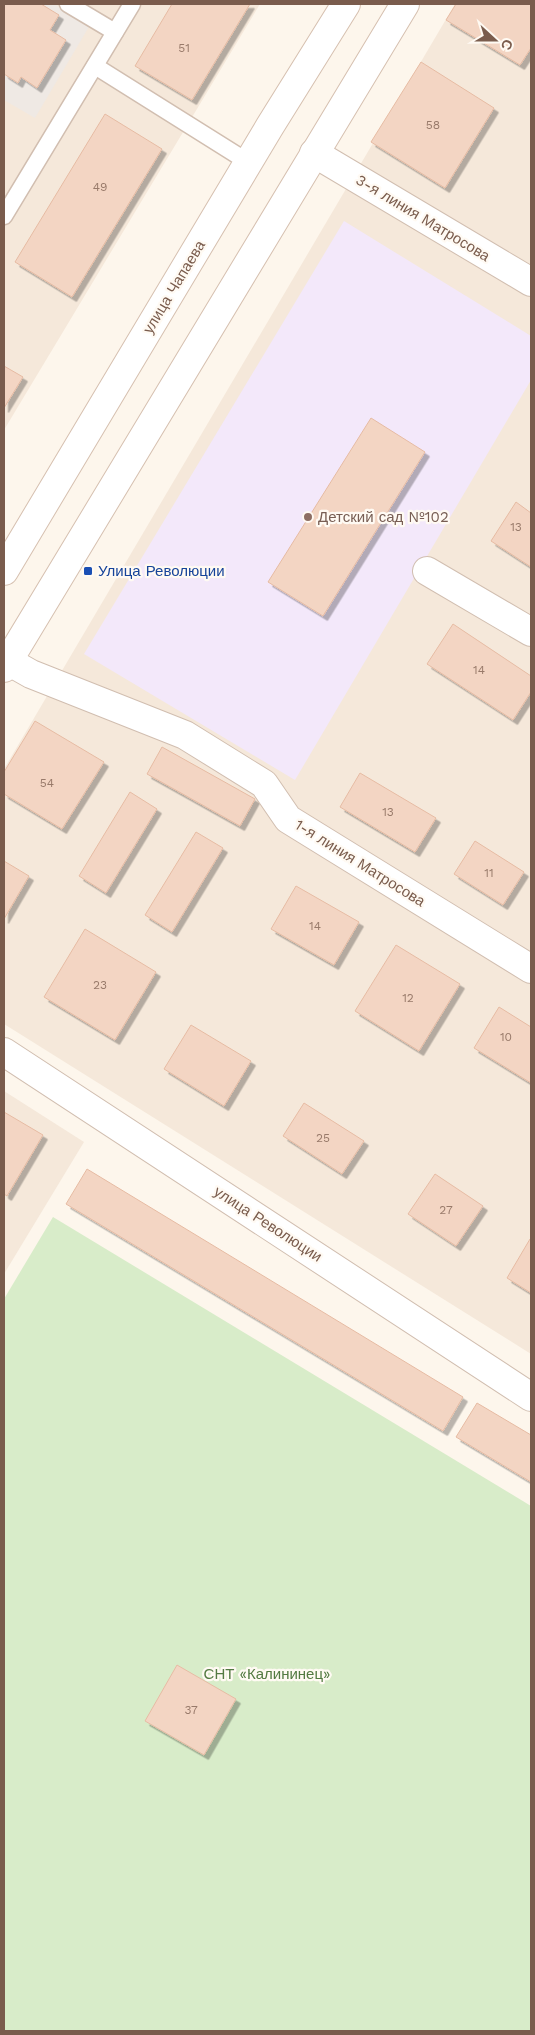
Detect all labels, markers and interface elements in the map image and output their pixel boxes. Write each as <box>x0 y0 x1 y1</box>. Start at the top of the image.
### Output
north arrow <box>470 15 520 65</box>
text: С <box>498 37 516 52</box>
house number: 51 <box>178 41 190 55</box>
house number: 58 <box>426 118 440 132</box>
street label: 3-я линия Матросова <box>353 171 494 265</box>
house number: 49 <box>93 180 107 194</box>
street label: улица Чапаева <box>139 237 209 337</box>
place label: Детский сад №102 <box>318 508 449 526</box>
marker: Детский сад №102 <box>302 511 314 523</box>
house number: 13 <box>510 520 522 534</box>
place label: Улица Революции <box>98 562 225 580</box>
marker: Улица Революции <box>82 565 94 577</box>
house number: 14 <box>473 663 485 677</box>
house number: 54 <box>40 776 54 790</box>
house number: 13 <box>382 805 394 819</box>
street label: 1-я линия Матросова <box>292 816 429 911</box>
house number: 11 <box>484 866 494 880</box>
house number: 14 <box>309 919 321 933</box>
house number: 23 <box>93 978 107 992</box>
house number: 12 <box>402 991 414 1005</box>
house number: 10 <box>500 1030 512 1044</box>
house number: 25 <box>316 1131 330 1145</box>
street label: улица Революции <box>211 1182 325 1266</box>
house number: 27 <box>439 1203 453 1217</box>
park label: СНТ «Калининец» <box>204 1665 330 1683</box>
house number: 37 <box>184 1703 198 1717</box>

